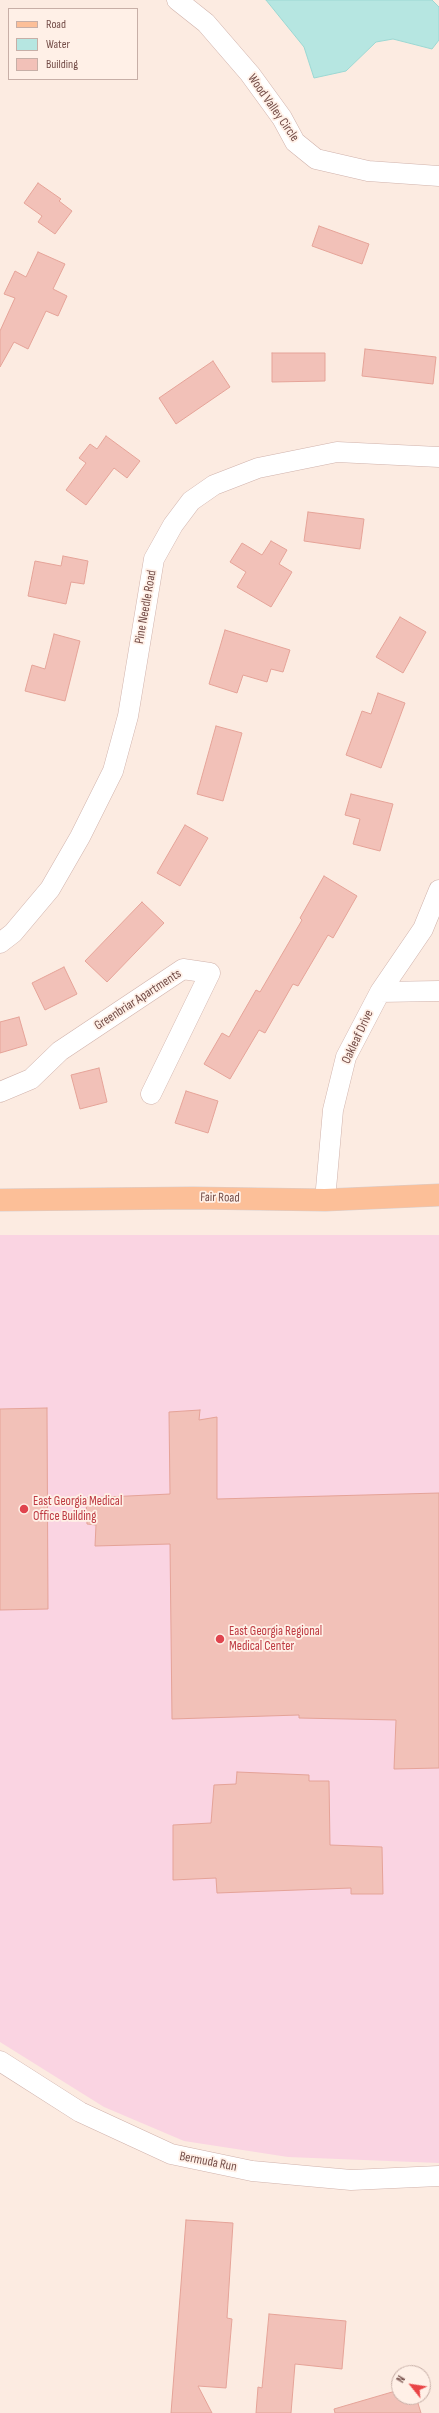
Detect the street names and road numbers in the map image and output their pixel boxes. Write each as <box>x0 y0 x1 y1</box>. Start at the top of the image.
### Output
street label: Wood Valley Circle <box>244 71 302 145</box>
street label: Pine Needle Road <box>132 569 160 645</box>
street label: Greenbriar Apartments <box>92 966 184 1034</box>
street label: Oakleaf Drive <box>339 1008 377 1066</box>
street label: Fair Road <box>200 1190 240 1206</box>
street label: Bermuda Run <box>178 2149 238 2175</box>

